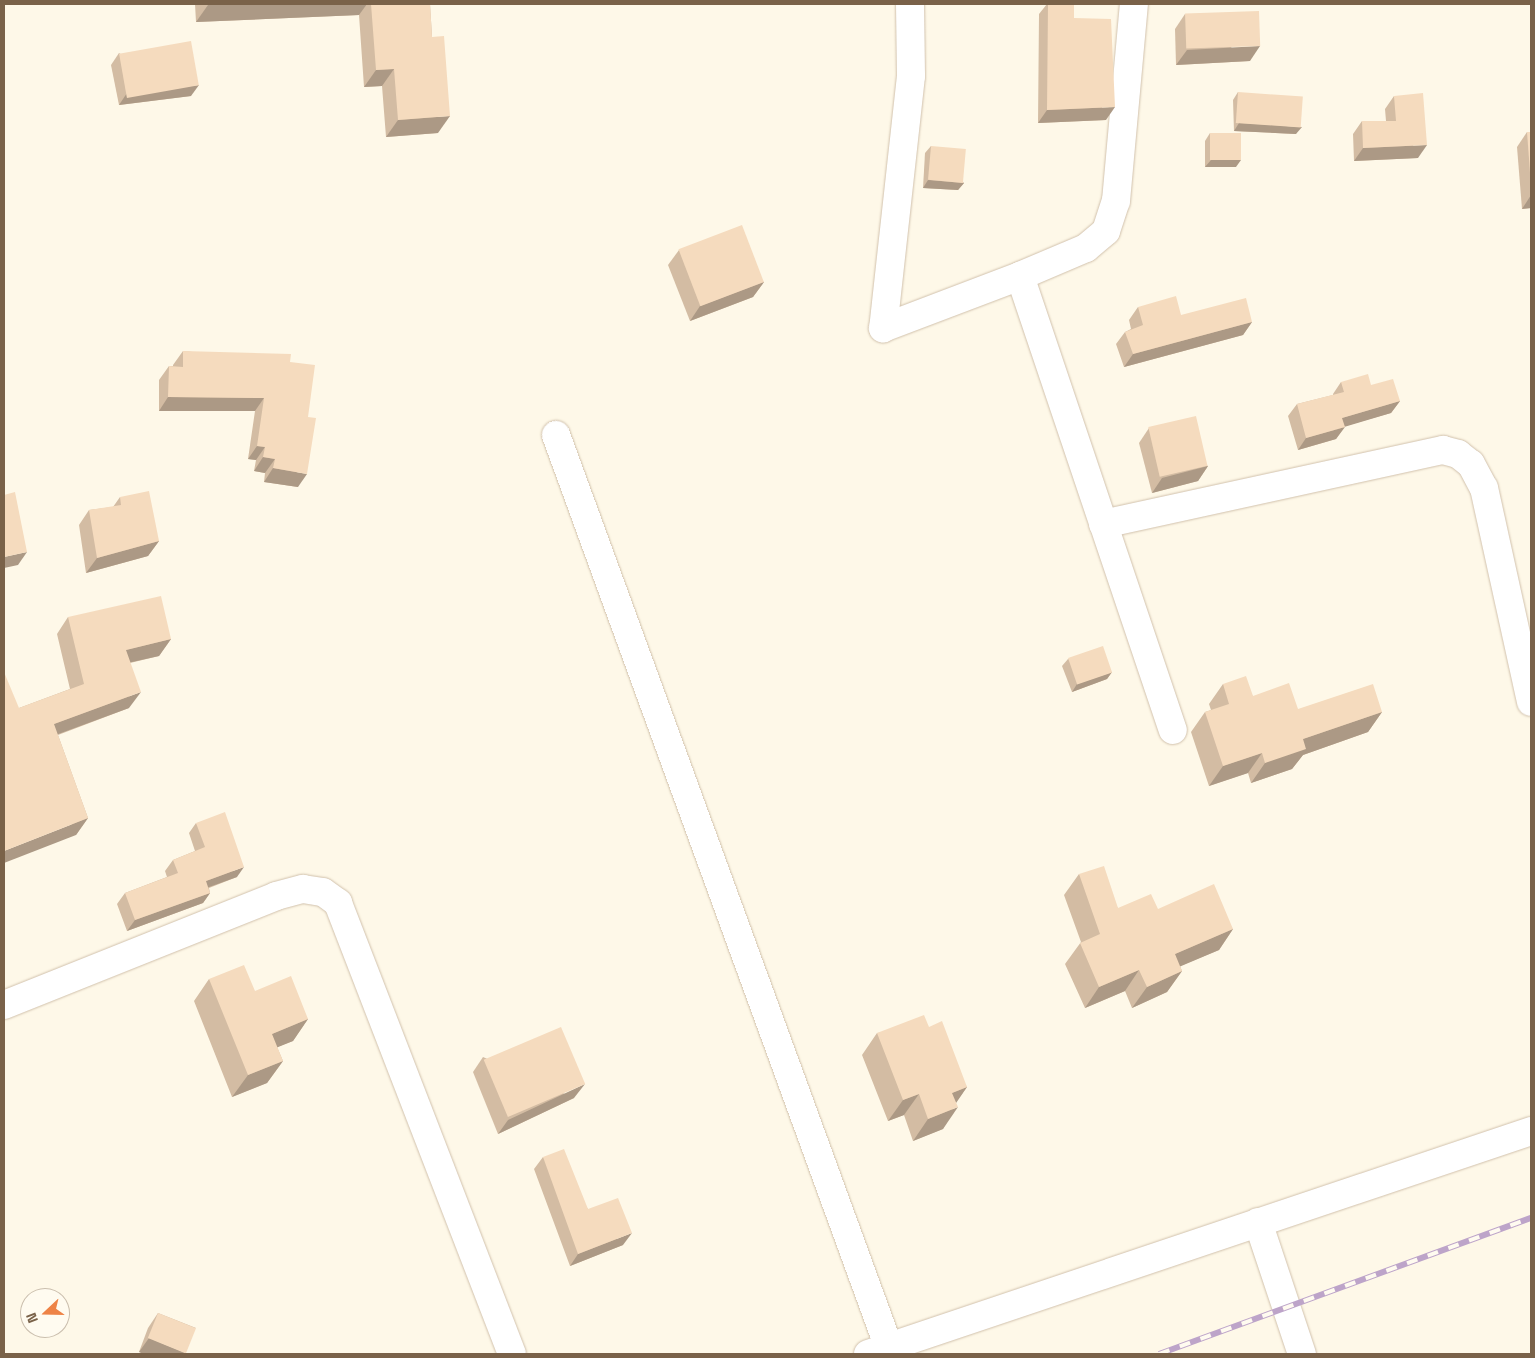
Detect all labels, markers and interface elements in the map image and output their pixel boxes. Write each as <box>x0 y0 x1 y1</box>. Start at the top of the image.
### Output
north arrow <box>20 1288 70 1338</box>
text: N <box>22 1310 42 1326</box>

